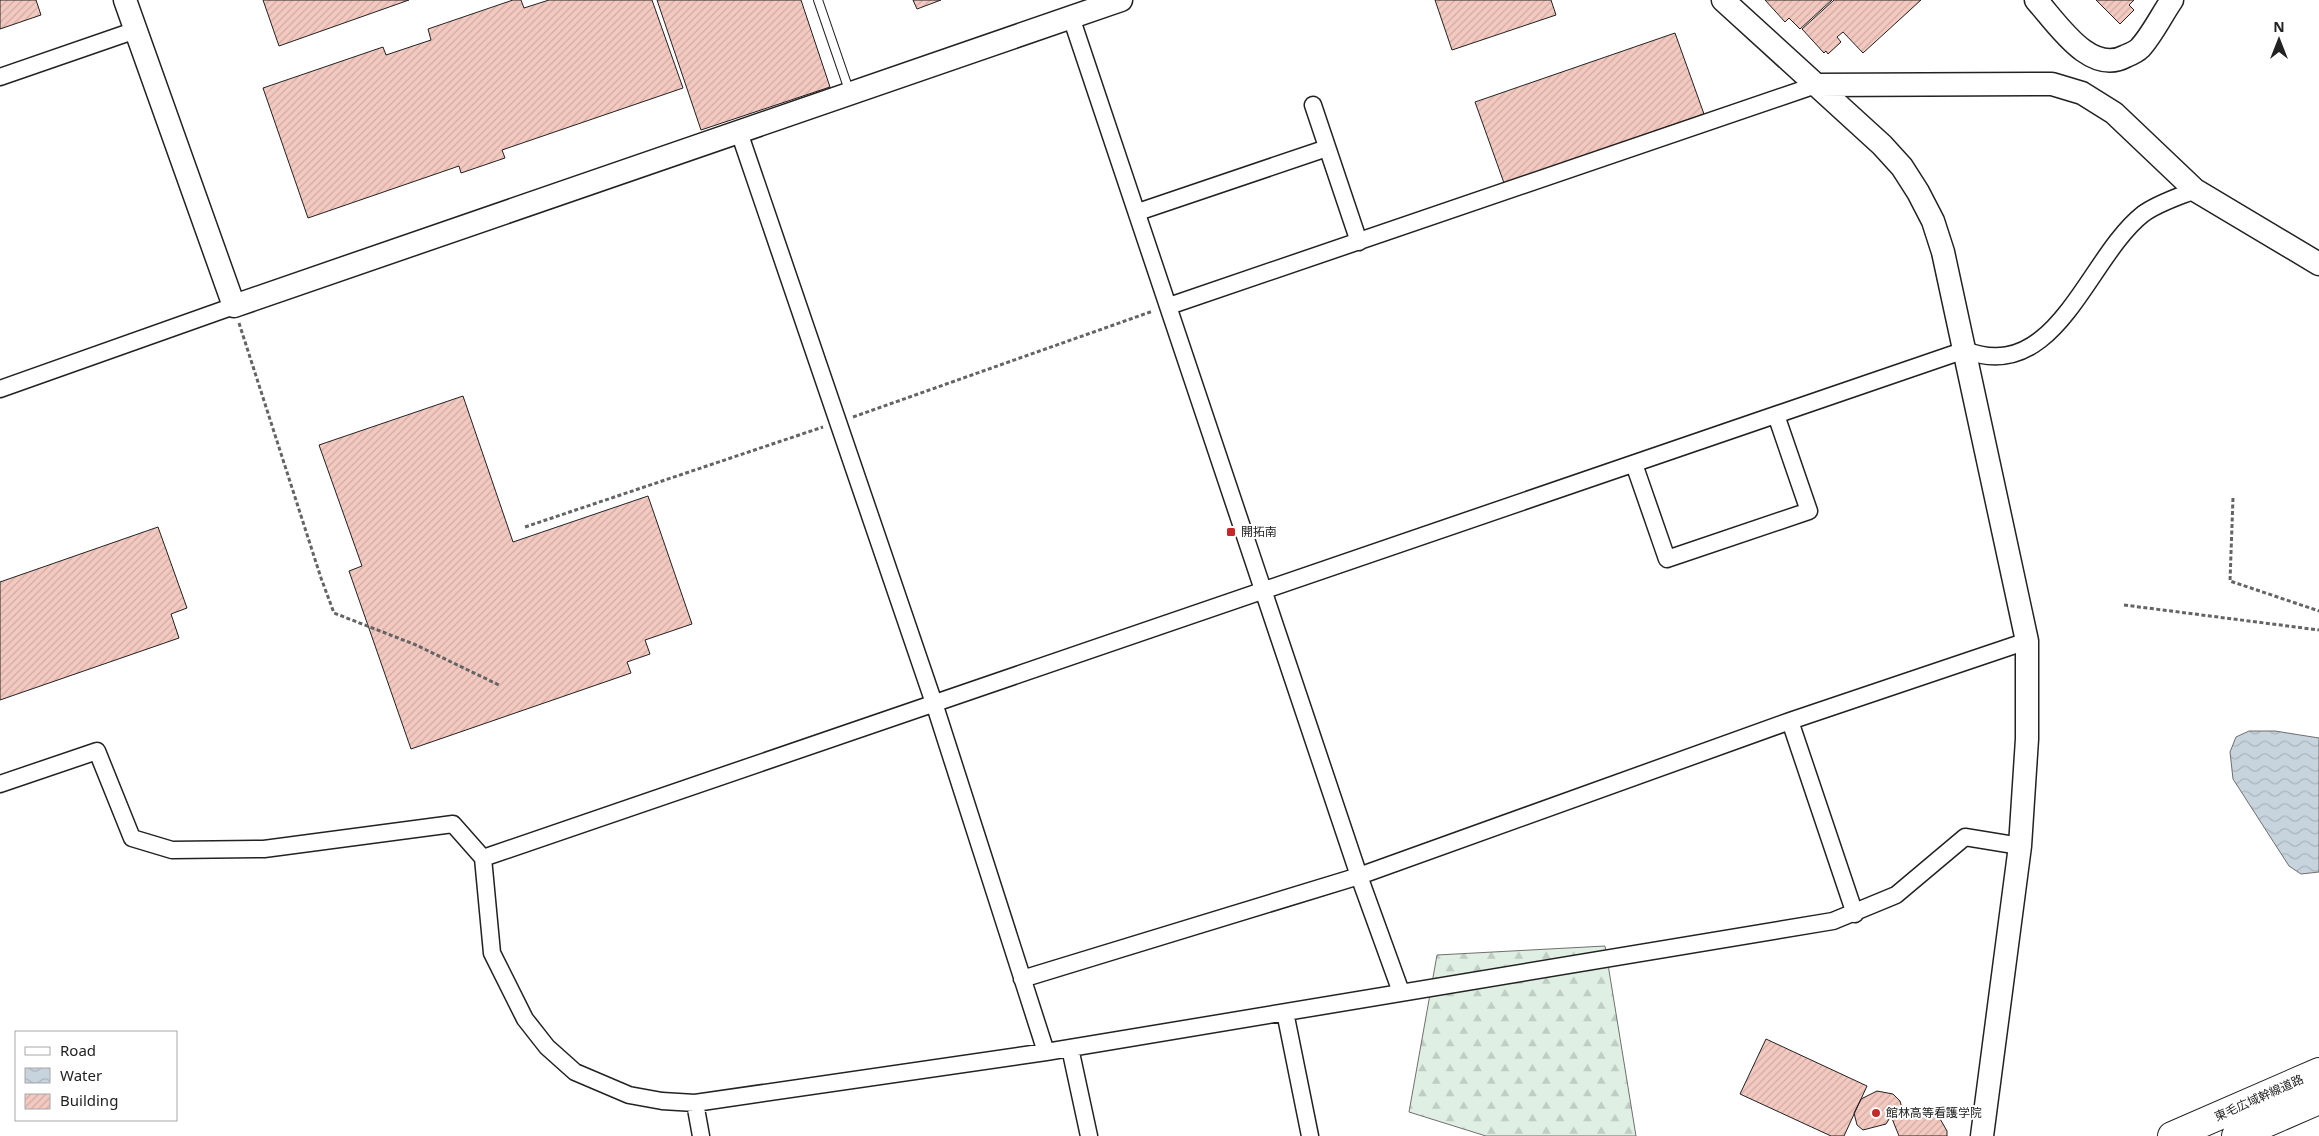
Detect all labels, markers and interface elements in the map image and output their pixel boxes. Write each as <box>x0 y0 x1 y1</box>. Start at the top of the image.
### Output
north arrow <box>2254 15 2304 65</box>
text: N <box>2273 17 2285 36</box>
place label: 開拓南 <box>1241 523 1277 540</box>
marker: 開拓南 <box>1225 526 1237 538</box>
legend <box>15 1031 178 1121</box>
text: Road <box>60 1040 96 1060</box>
text: Water <box>60 1065 102 1085</box>
street label: 東毛広域幹線道路 <box>2211 1070 2306 1125</box>
text: Building <box>60 1090 118 1110</box>
place label: 館林高等看護学院 <box>1886 1104 1982 1121</box>
marker: 館林高等看護学院 <box>1870 1107 1882 1119</box>

